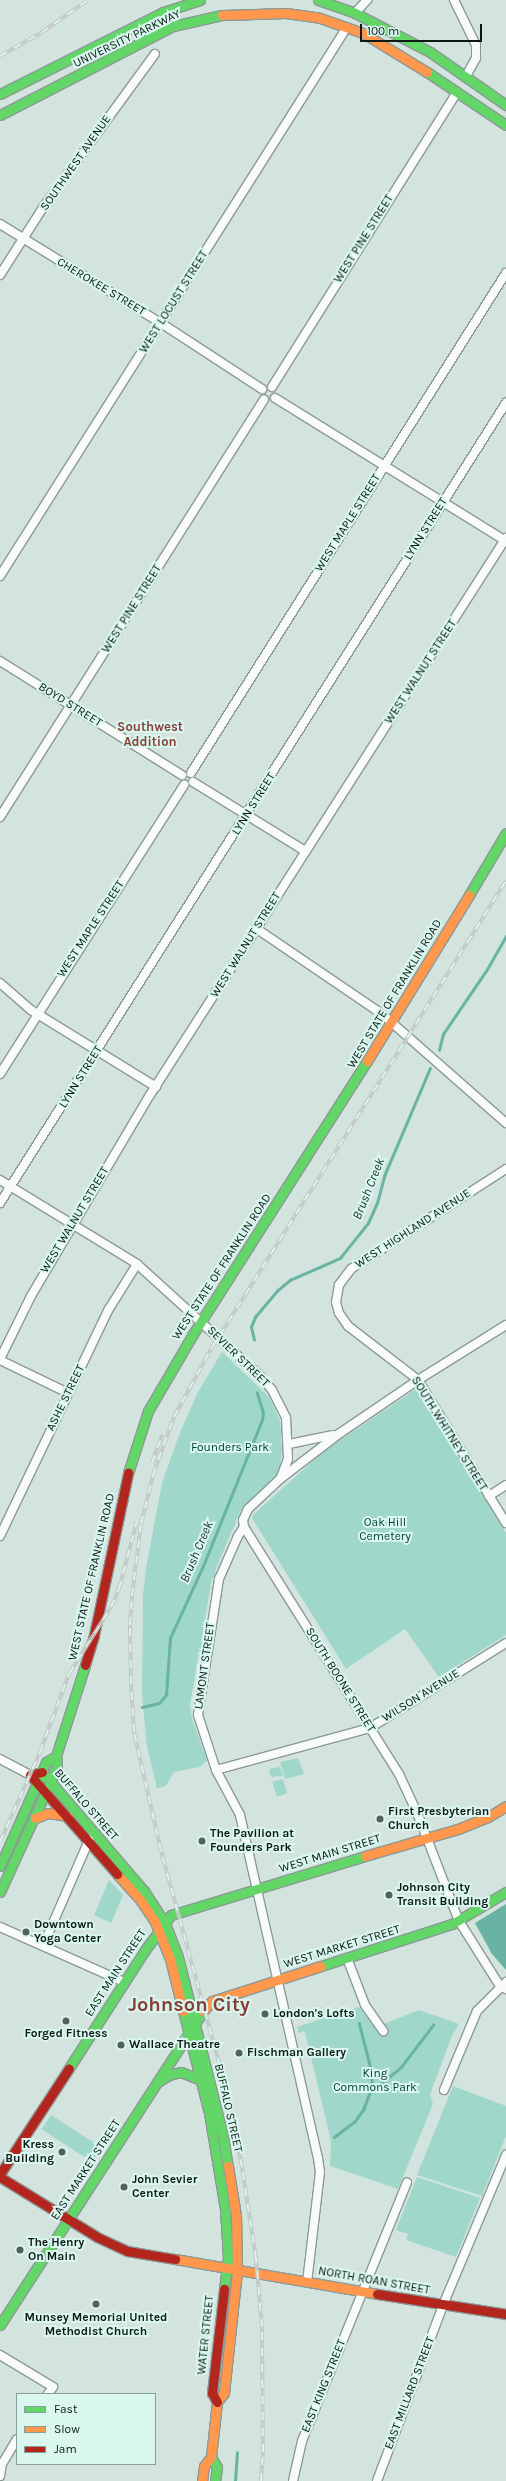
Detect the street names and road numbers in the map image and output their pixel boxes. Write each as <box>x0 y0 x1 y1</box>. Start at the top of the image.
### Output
street label: UNIVERSITY PARKWAY <box>71 7 183 71</box>
street label: SOUTHWEST AVENUE <box>38 112 114 214</box>
street label: WEST PINE STREET <box>331 192 397 286</box>
street label: WEST LOCUST STREET <box>137 248 211 356</box>
street label: CHEROKEE STREET <box>54 255 148 319</box>
street label: WEST MAPLE STREET <box>312 471 384 575</box>
street label: LYNN STREET <box>401 495 451 563</box>
street label: WEST PINE STREET <box>99 562 165 656</box>
street label: WEST WALNUT STREET <box>382 617 460 727</box>
street label: BOYD STREET <box>35 680 105 730</box>
street label: LYNN STREET <box>229 770 279 838</box>
street label: WEST MAPLE STREET <box>54 878 128 980</box>
street label: WEST WALNUT STREET <box>208 890 284 1000</box>
street label: WEST STATE OF FRANKLIN ROAD <box>345 917 445 1071</box>
street label: LYNN STREET <box>56 1043 106 1111</box>
street label: WEST WALNUT STREET <box>38 1164 112 1276</box>
street label: WEST HIGHLAND AVENUE <box>352 1186 474 1272</box>
street label: WEST STATE OF FRANKLIN ROAD <box>169 1191 275 1343</box>
street label: SEVIER STREET <box>204 1324 272 1390</box>
street label: ASHE STREET <box>44 1363 88 1433</box>
street label: SOUTH WHITNEY STREET <box>408 1374 490 1494</box>
street label: WEST STATE OF FRANKLIN ROAD <box>66 1492 118 1662</box>
street label: LAMONT STREET <box>192 1622 218 1710</box>
street label: SOUTH BOONE STREET <box>302 1625 378 1735</box>
street label: WILSON AVENUE <box>380 1666 462 1726</box>
street label: BUFFALO STREET <box>51 1766 121 1844</box>
street label: WEST MAIN STREET <box>278 1832 382 1876</box>
street label: WEST MARKET STREET <box>282 1922 402 1972</box>
street label: EAST MAIN STREET <box>82 1927 150 2019</box>
street label: BUFFALO STREET <box>211 2062 245 2154</box>
street label: EAST MARKET STREET <box>48 2117 124 2223</box>
street label: NORTH ROAN STREET <box>317 2264 431 2298</box>
street label: WATER STREET <box>195 2295 217 2375</box>
street label: EAST MILLARD STREET <box>382 2335 438 2451</box>
street label: EAST KING STREET <box>299 2337 349 2435</box>

